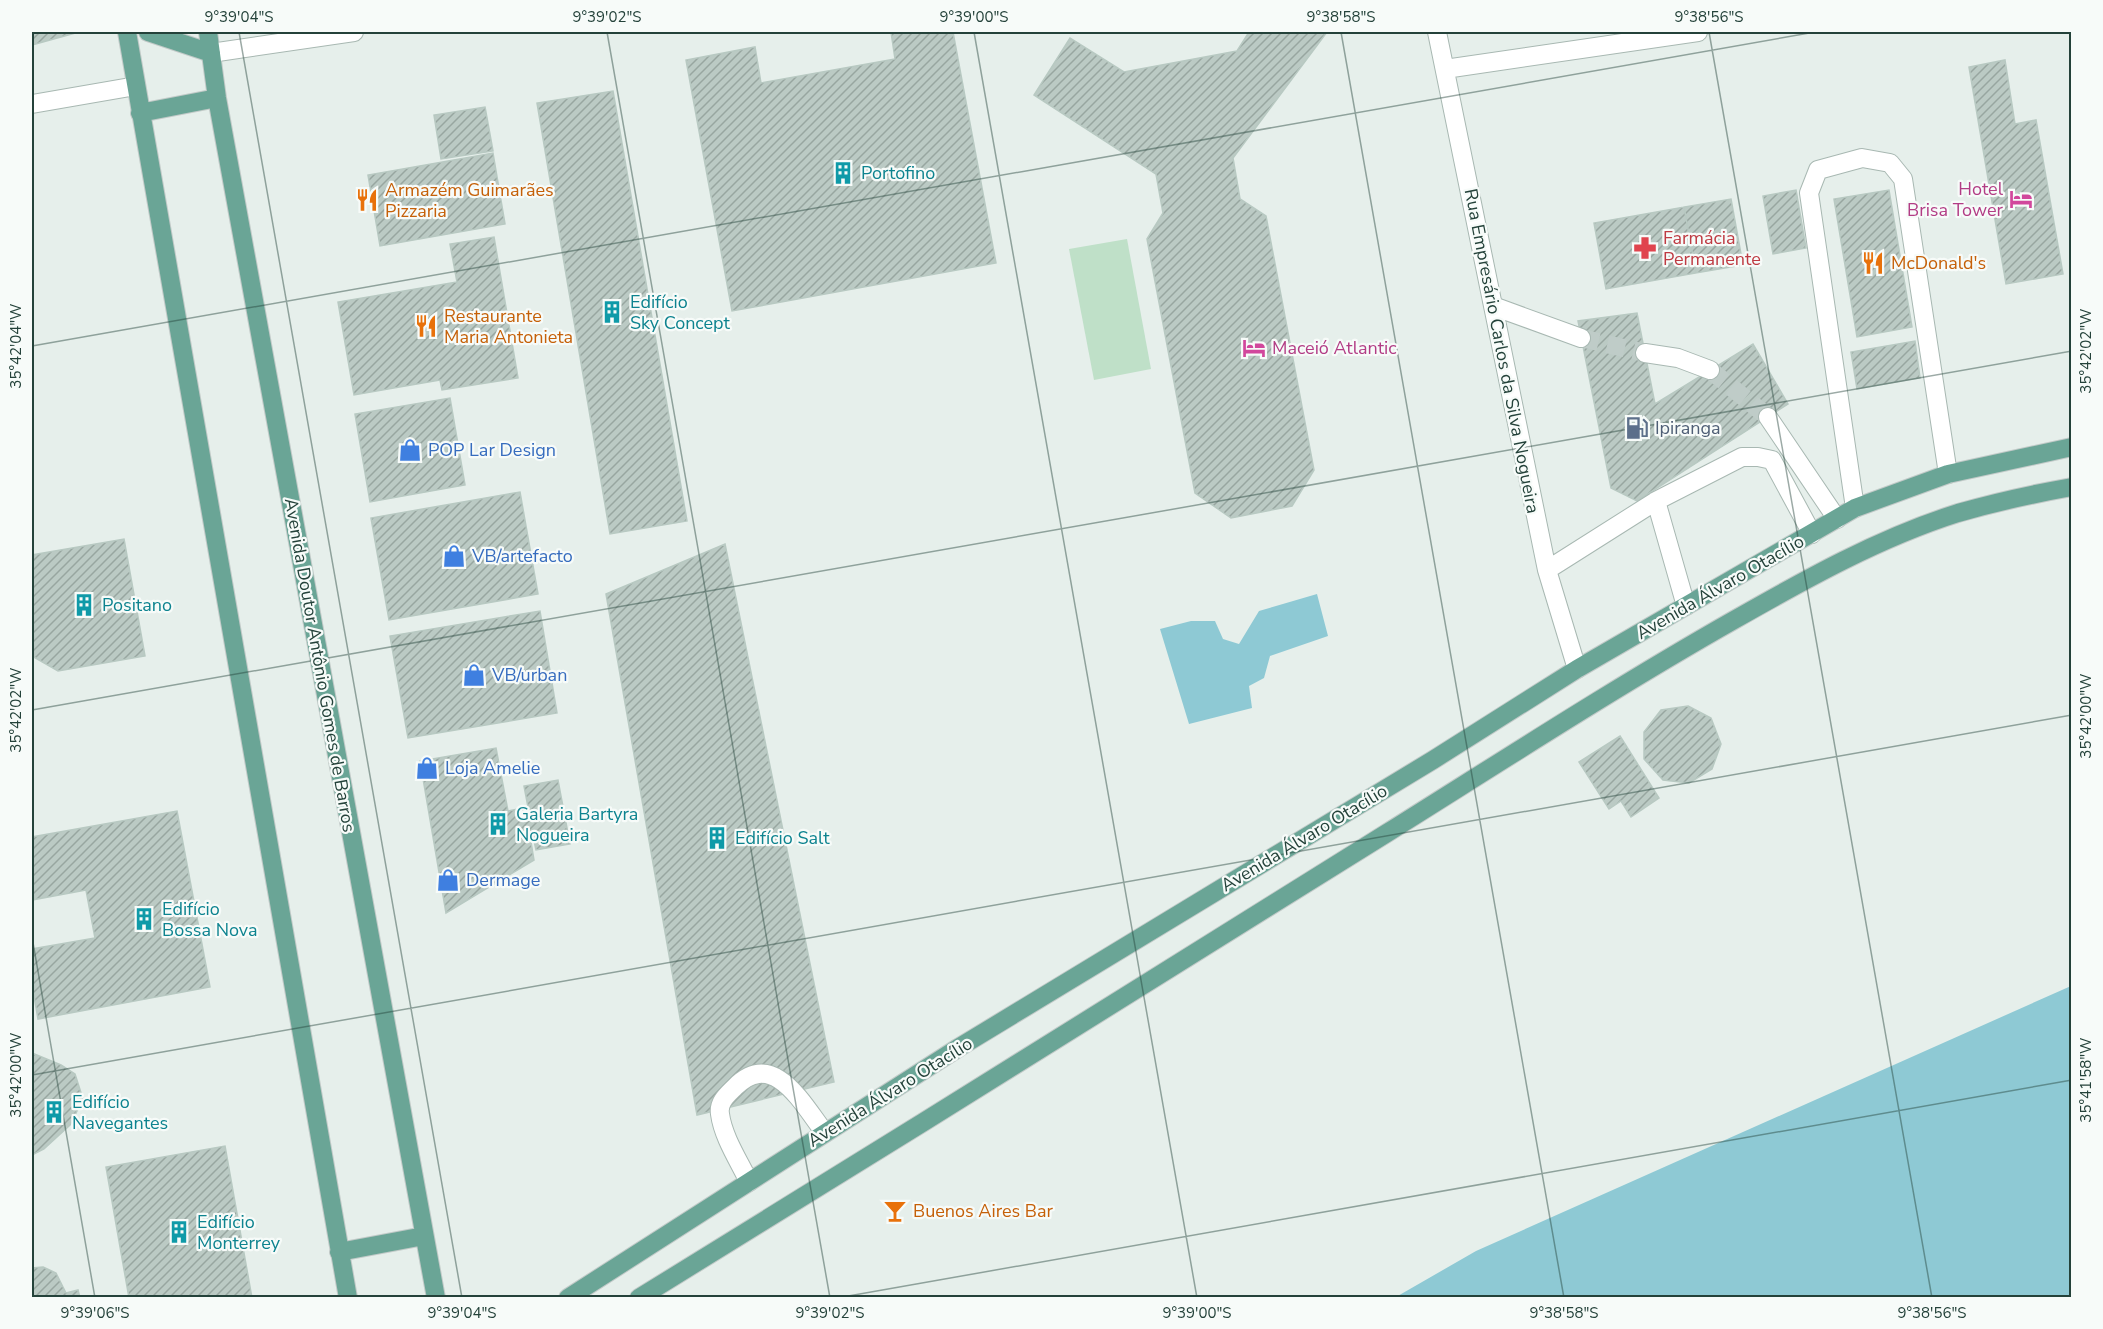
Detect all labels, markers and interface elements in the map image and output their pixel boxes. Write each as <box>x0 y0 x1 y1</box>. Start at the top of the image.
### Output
text: 9°39'04"S <box>205 7 273 27</box>
text: 9°39'02"S <box>573 7 641 27</box>
text: 9°39'00"S <box>940 7 1008 27</box>
text: 9°38'58"S <box>1307 7 1375 27</box>
text: 9°38'56"S <box>1675 7 1743 27</box>
building icon: Portofino <box>830 160 856 186</box>
place label: Portofino <box>861 161 935 185</box>
place label: Hotel Brisa Tower <box>1907 177 2004 222</box>
place label: Armazém Guimarães Pizzaria <box>385 178 554 223</box>
hotel icon: Hotel Brisa Tower <box>2008 186 2034 212</box>
restaurant icon: Armazém Guimarães Pizzaria <box>354 187 380 213</box>
street label: Rua Empresário Carlos da Silva Nogueira <box>1459 187 1545 515</box>
place label: Farmácia Permanente <box>1663 226 1761 271</box>
pharmacy icon: Farmácia Permanente <box>1632 235 1658 261</box>
restaurant icon: McDonald's <box>1860 250 1886 276</box>
place label: McDonald's <box>1891 251 1986 275</box>
place label: Edifício Sky Concept <box>630 290 731 335</box>
building icon: Edifício Sky Concept <box>599 299 625 325</box>
text: 35°42'04"W <box>6 303 26 389</box>
place label: Restaurante Maria Antonieta <box>444 304 573 349</box>
text: 35°42'02"W <box>2076 308 2096 394</box>
restaurant icon: Restaurante Maria Antonieta <box>413 313 439 339</box>
hotel icon: Maceió Atlantic <box>1241 335 1267 361</box>
place label: Maceió Atlantic <box>1272 336 1397 360</box>
fuel station icon: Ipiranga <box>1624 415 1650 441</box>
place label: Ipiranga <box>1655 416 1720 440</box>
shop icon: POP Lar Design <box>397 437 423 463</box>
place label: POP Lar Design <box>428 438 556 462</box>
street label: Avenida Doutor Antônio Gomes de Barros <box>279 496 361 834</box>
street label: Avenida Álvaro Otacílio <box>1632 529 1808 645</box>
shop icon: VB/artefacto <box>441 543 467 569</box>
place label: VB/artefacto <box>471 544 573 568</box>
building icon: Positano <box>71 592 97 618</box>
place label: Positano <box>102 593 172 617</box>
shop icon: VB/urban <box>461 662 487 688</box>
place label: VB/urban <box>491 663 567 687</box>
text: 35°42'02"W <box>6 667 26 753</box>
text: 35°42'00"W <box>2076 673 2096 759</box>
shop icon: Loja Amelie <box>414 755 440 781</box>
place label: Loja Amelie <box>445 756 540 780</box>
street label: Avenida Álvaro Otacílio <box>1216 779 1392 897</box>
place label: Galeria Bartyra Nogueira <box>516 802 638 847</box>
building icon: Galeria Bartyra Nogueira <box>485 811 511 837</box>
building icon: Edifício Salt <box>704 825 730 851</box>
place label: Edifício Salt <box>735 826 830 850</box>
shop icon: Dermage <box>435 867 461 893</box>
place label: Dermage <box>466 868 540 892</box>
place label: Edifício Bossa Nova <box>162 897 257 942</box>
building icon: Edifício Bossa Nova <box>131 906 157 932</box>
street label: Avenida Álvaro Otacílio <box>803 1031 977 1153</box>
text: 35°42'00"W <box>6 1032 26 1118</box>
text: 35°41'58"W <box>2076 1037 2096 1123</box>
place label: Edifício Navegantes <box>72 1090 168 1135</box>
building icon: Edifício Navegantes <box>41 1099 67 1125</box>
bar icon: Buenos Aires Bar <box>882 1198 908 1224</box>
place label: Buenos Aires Bar <box>913 1199 1054 1223</box>
place label: Edifício Monterrey <box>197 1210 281 1255</box>
building icon: Edifício Monterrey <box>166 1219 192 1245</box>
text: 9°39'06"S <box>61 1303 129 1323</box>
text: 9°39'04"S <box>428 1303 496 1323</box>
text: 9°39'02"S <box>796 1303 864 1323</box>
text: 9°39'00"S <box>1163 1303 1231 1323</box>
text: 9°38'58"S <box>1530 1303 1598 1323</box>
text: 9°38'56"S <box>1898 1303 1966 1323</box>

